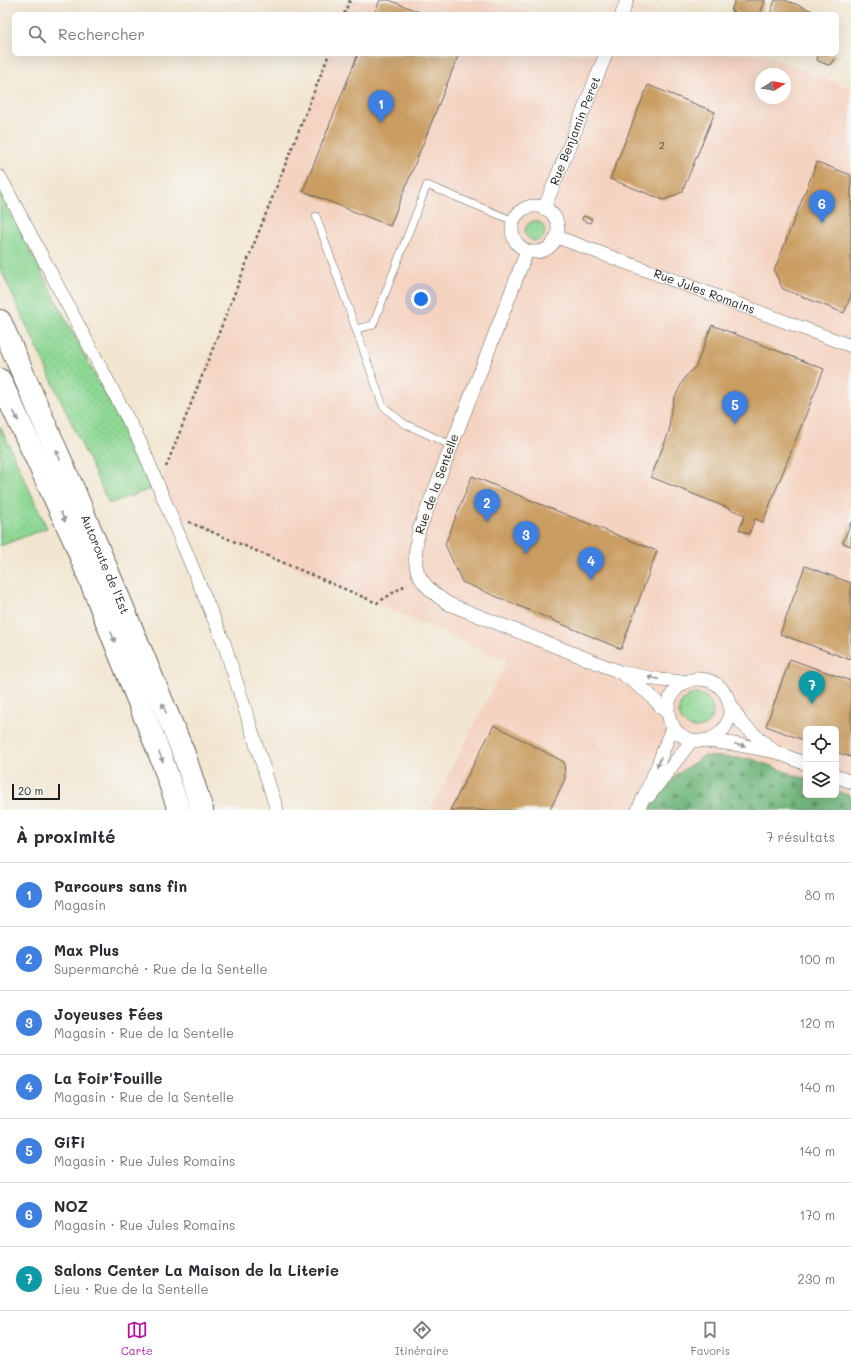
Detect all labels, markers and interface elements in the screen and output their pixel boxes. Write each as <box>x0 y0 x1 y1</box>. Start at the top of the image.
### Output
search box <box>12 12 839 56</box>
icon: search <box>26 23 48 45</box>
text: Rechercher <box>58 24 145 44</box>
north arrow <box>755 68 791 104</box>
street label: Rue Benjamin Peret <box>545 74 603 187</box>
pin: 1 <box>368 90 394 123</box>
house number: 2 <box>659 138 665 152</box>
pin: 6 <box>809 190 835 223</box>
street label: Rue Jules Romains <box>652 265 758 317</box>
your location <box>411 289 431 309</box>
pin: 5 <box>722 391 748 424</box>
one-way arrow <box>13 410 19 421</box>
street label: Rue de la Sentelle <box>410 431 462 536</box>
one-way arrow <box>55 449 61 461</box>
pin: 2 <box>474 489 500 522</box>
one-way arrow <box>60 511 66 522</box>
street label: Autoroute de l’Est <box>78 512 134 616</box>
pin: 3 <box>513 521 539 554</box>
pin: 4 <box>578 547 604 580</box>
one-way arrow <box>110 631 116 643</box>
pin: 7 <box>799 671 825 704</box>
one-way arrow <box>647 675 659 681</box>
one-way arrow <box>161 701 167 713</box>
map controls <box>803 726 839 798</box>
button: locate <box>803 726 839 762</box>
one-way arrow <box>734 743 746 749</box>
one-way arrow <box>159 752 165 764</box>
one-way arrow <box>656 756 662 768</box>
button: layers <box>803 762 839 798</box>
scale bar <box>12 782 60 801</box>
text: 20 m <box>18 783 43 798</box>
text: À proximité <box>16 825 115 847</box>
text: 7 résultats <box>766 828 835 845</box>
text: Parcours sans fin <box>54 876 187 896</box>
text: 1 <box>26 886 32 903</box>
text: 80 m <box>805 886 835 903</box>
text: Magasin <box>54 896 106 913</box>
text: Max Plus <box>54 940 119 960</box>
text: 2 <box>25 950 33 967</box>
text: 100 m <box>799 950 835 967</box>
text: Supermarché · Rue de la Sentelle <box>54 960 268 977</box>
text: Joyeuses Fées <box>54 1004 163 1024</box>
text: 3 <box>25 1014 33 1031</box>
text: 120 m <box>799 1014 835 1031</box>
text: Magasin · Rue de la Sentelle <box>54 1024 234 1041</box>
text: La Foir'Fouille <box>54 1068 162 1088</box>
text: 4 <box>25 1078 33 1095</box>
text: 140 m <box>799 1078 835 1095</box>
text: Magasin · Rue de la Sentelle <box>54 1088 234 1105</box>
text: GiFi <box>54 1132 85 1152</box>
text: 5 <box>25 1142 33 1159</box>
text: 140 m <box>799 1142 835 1159</box>
text: Magasin · Rue Jules Romains <box>54 1152 235 1169</box>
text: NOZ <box>54 1196 88 1216</box>
text: 6 <box>25 1206 33 1223</box>
text: 170 m <box>799 1206 835 1223</box>
text: Magasin · Rue Jules Romains <box>54 1216 235 1233</box>
text: Salons Center La Maison de la Literie <box>54 1260 339 1280</box>
text: 7 <box>25 1270 33 1287</box>
text: 230 m <box>798 1270 835 1287</box>
text: Lieu · Rue de la Sentelle <box>54 1280 209 1297</box>
tab: Carte <box>121 1319 153 1358</box>
tab: Itinéraire <box>395 1319 449 1358</box>
tab: Favoris <box>691 1319 730 1358</box>

